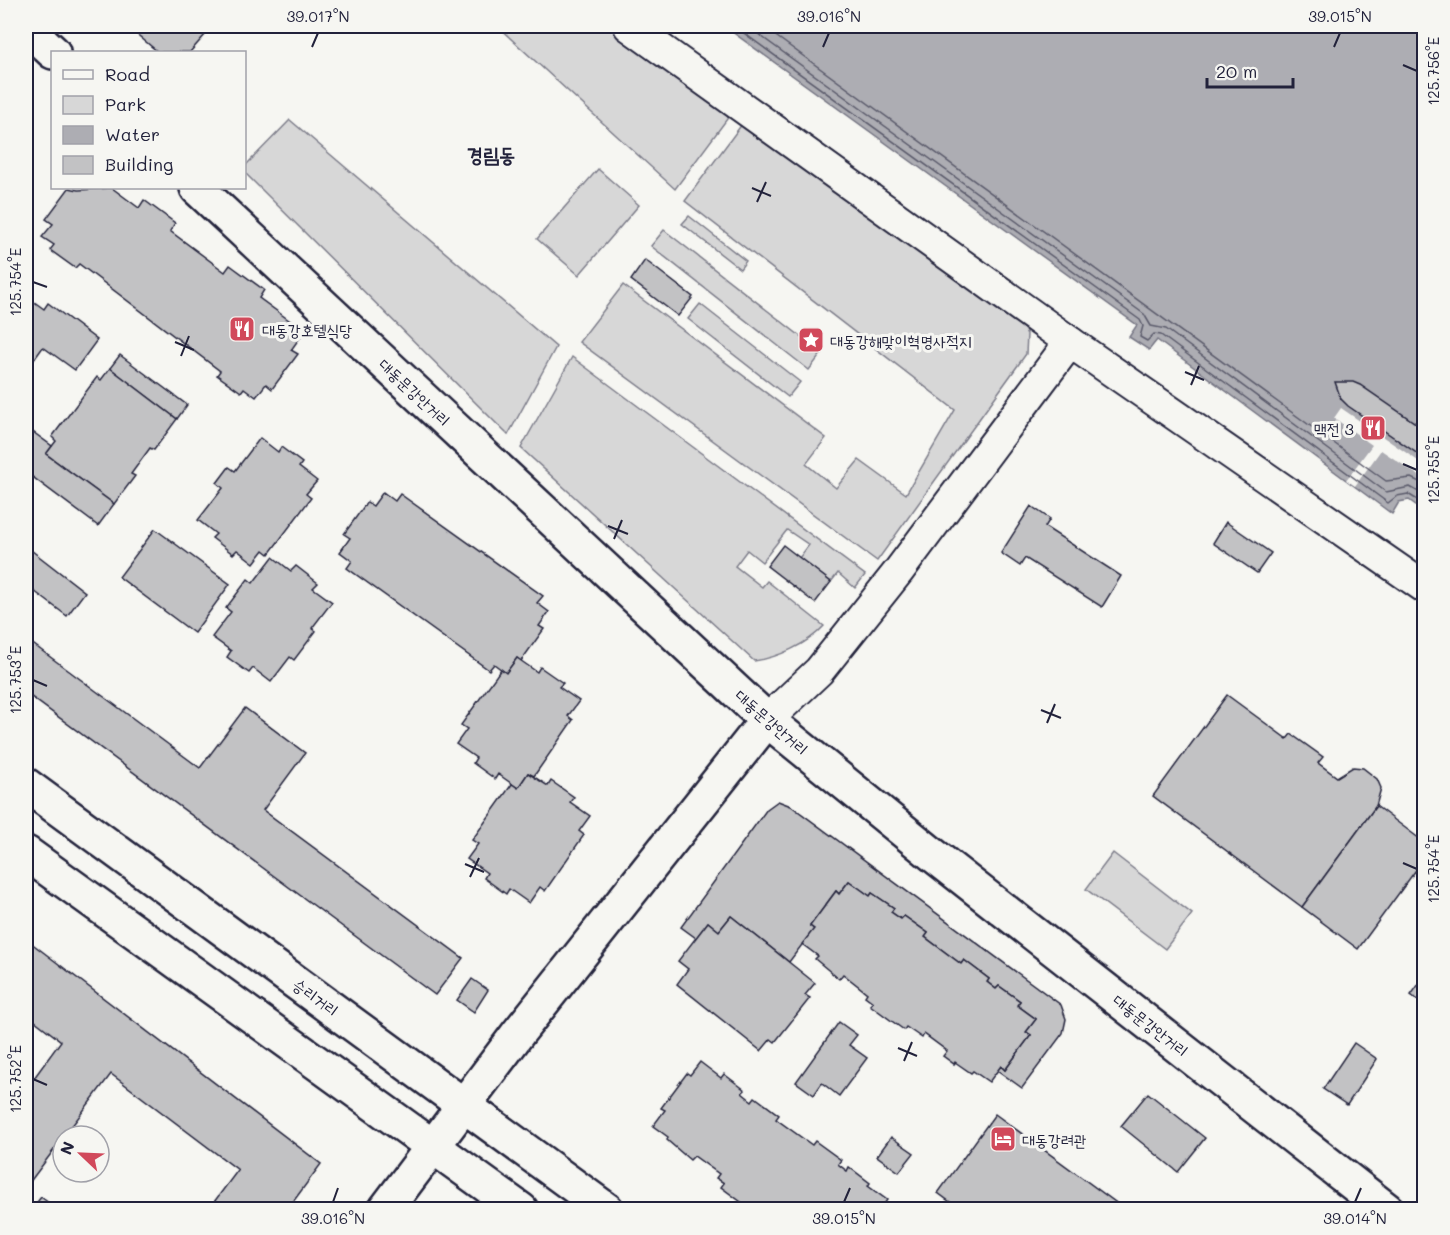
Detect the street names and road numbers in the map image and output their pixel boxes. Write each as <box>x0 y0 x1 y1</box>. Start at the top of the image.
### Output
street label: 대동문강안거리 <box>375 354 455 430</box>
street label: 대동문강안거리 <box>731 685 813 759</box>
street label: 승리거리 <box>289 973 343 1021</box>
street label: 대동문강안거리 <box>1109 989 1193 1061</box>

